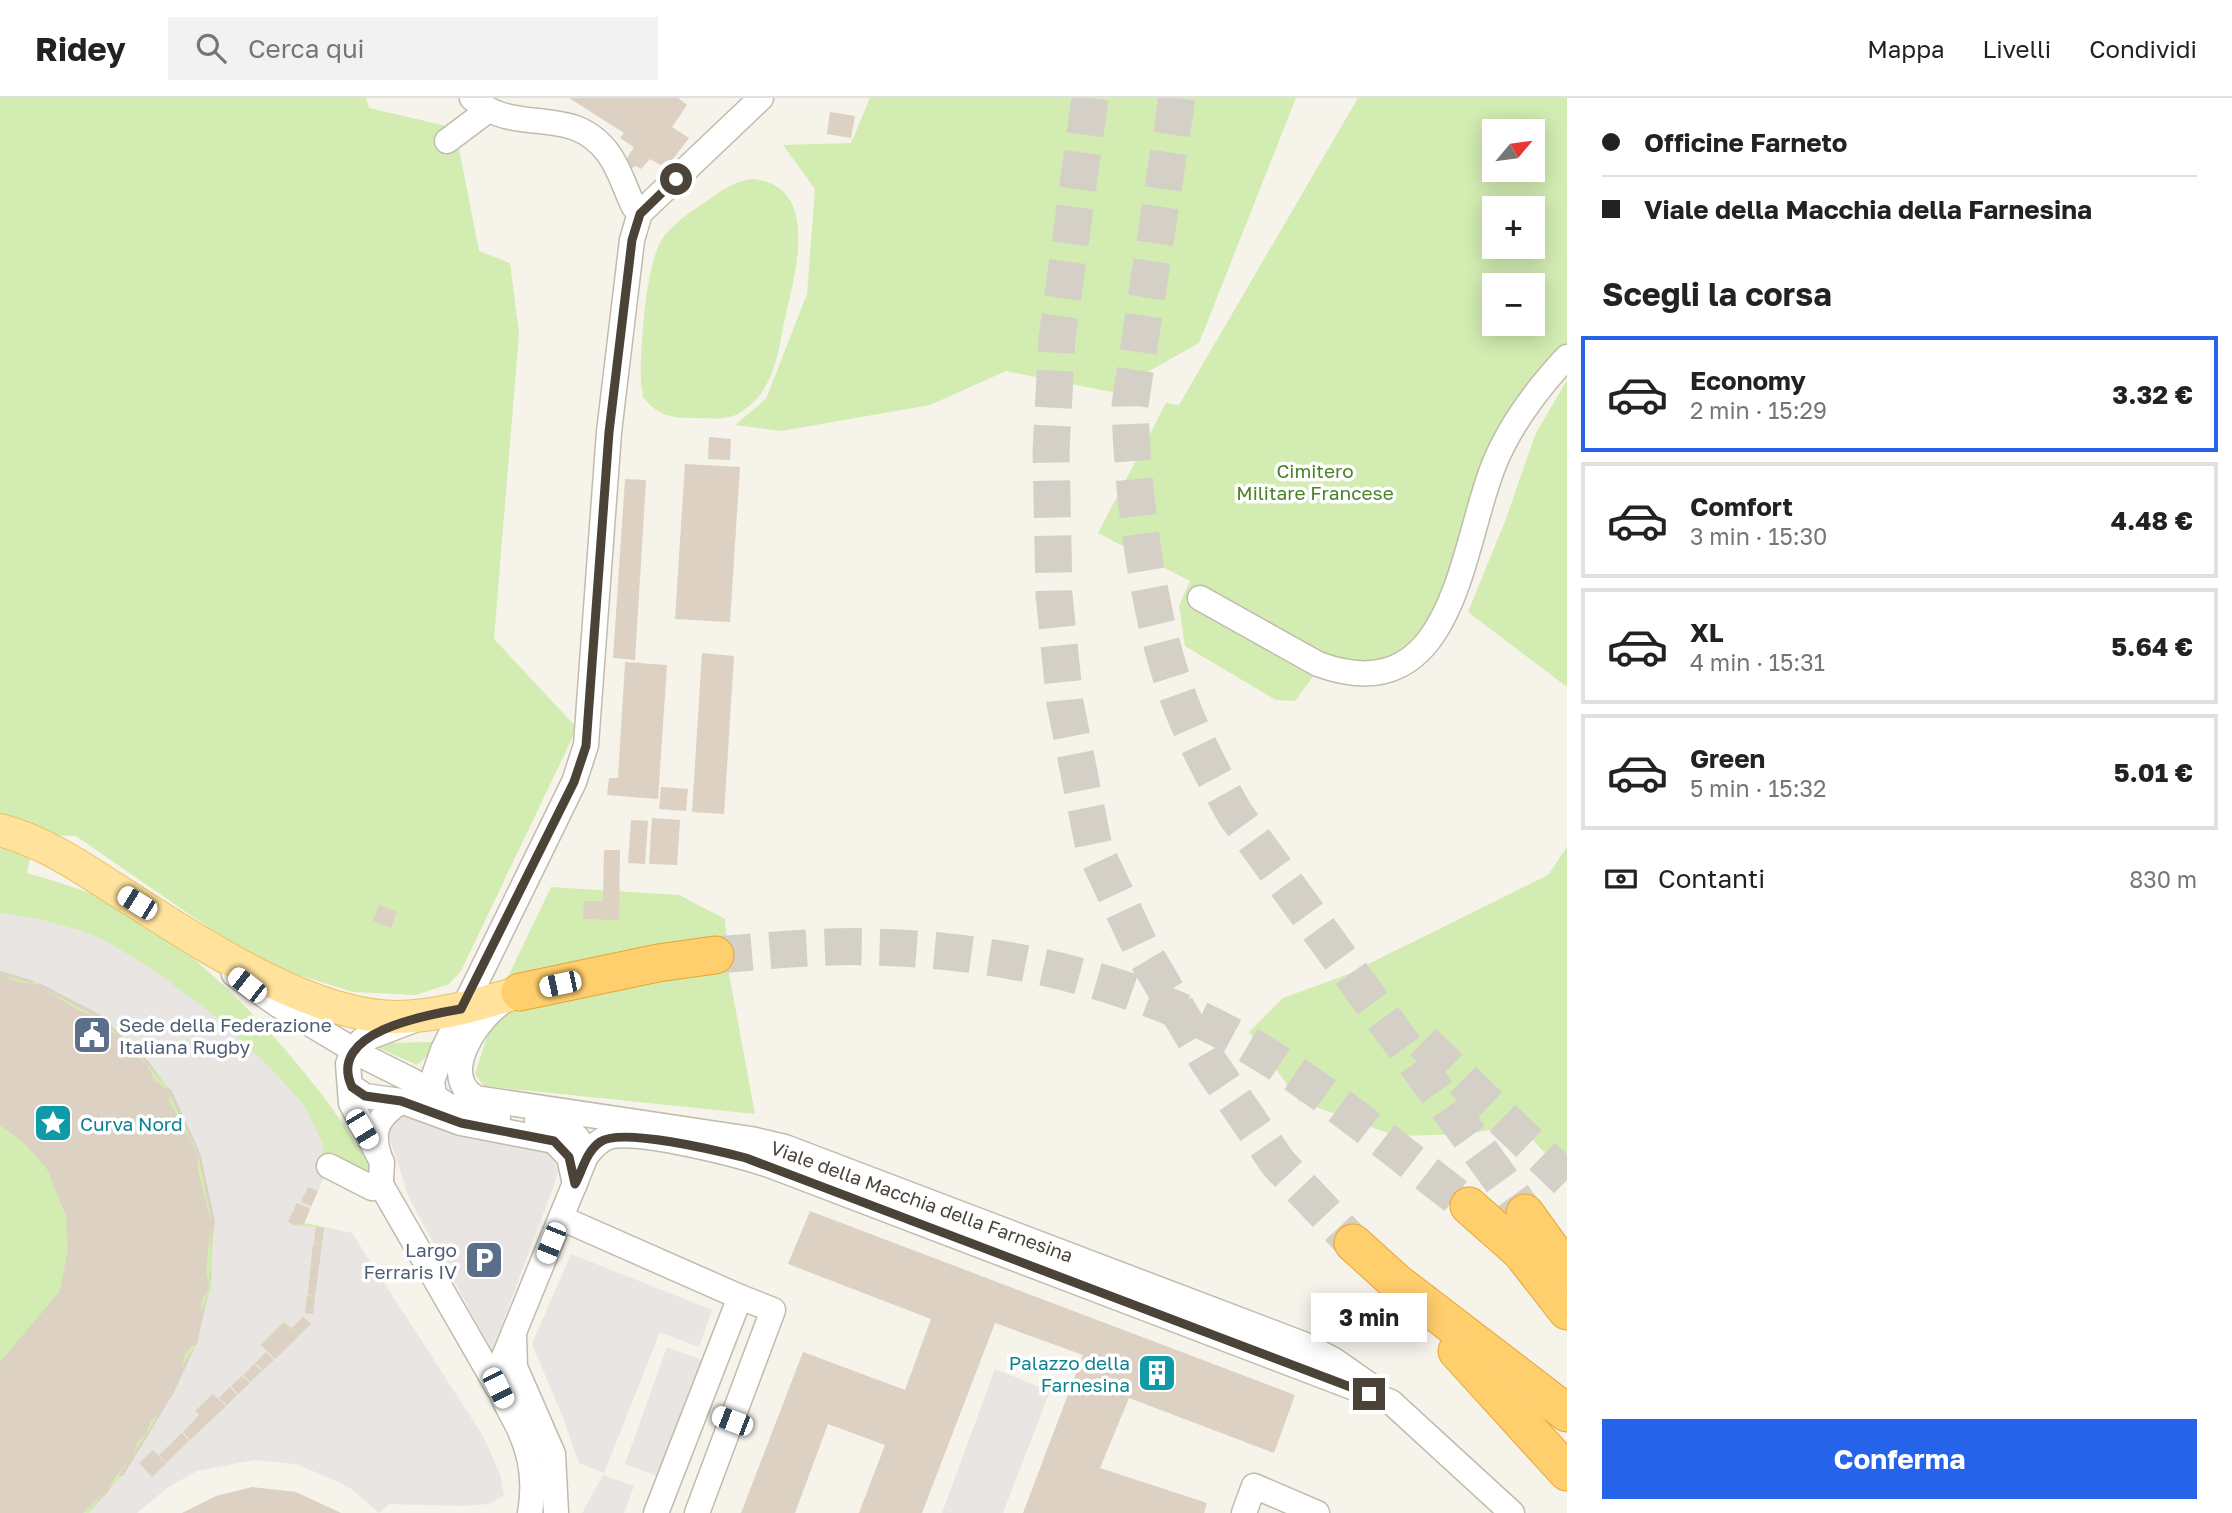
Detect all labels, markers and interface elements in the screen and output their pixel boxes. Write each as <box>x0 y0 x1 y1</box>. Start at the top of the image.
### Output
search box <box>168 17 658 80</box>
text: Ridey <box>35 29 126 68</box>
icon: search <box>192 29 230 67</box>
text: Cerca qui <box>248 33 365 64</box>
text: Mappa <box>1867 34 1944 63</box>
text: Livelli <box>1982 34 2051 63</box>
text: Condividi <box>2089 34 2197 63</box>
north arrow <box>1482 119 1545 182</box>
map controls <box>1482 119 1545 336</box>
text: Officine Farneto <box>1644 127 1847 158</box>
route start <box>660 163 692 195</box>
text: Viale della Macchia della Farnesina <box>1644 194 2092 225</box>
button: + <box>1482 196 1545 259</box>
button: − <box>1482 273 1545 336</box>
text: Scegli la corsa <box>1602 275 1832 313</box>
icon: car <box>1606 363 1669 426</box>
text: Economy <box>1690 365 1806 396</box>
text: 3.32 € <box>2112 379 2193 410</box>
text: 2 min · 15:29 <box>1690 396 1827 424</box>
park label: Cimitero Militare Francese <box>1236 459 1394 504</box>
icon: car <box>1606 489 1669 552</box>
text: Comfort <box>1690 491 1793 522</box>
text: 4.48 € <box>2111 505 2193 536</box>
text: 3 min · 15:30 <box>1690 522 1827 550</box>
icon: car <box>1606 615 1669 678</box>
text: XL <box>1690 617 1724 648</box>
text: 5.64 € <box>2111 631 2193 662</box>
text: 4 min · 15:31 <box>1690 648 1825 676</box>
icon: car <box>1606 741 1669 804</box>
text: Green <box>1690 743 1765 774</box>
text: 5.01 € <box>2114 757 2193 788</box>
text: 5 min · 15:32 <box>1690 774 1826 802</box>
icon: cash <box>1602 860 1640 898</box>
text: Contanti <box>1658 863 1765 894</box>
text: 830 m <box>2129 865 2197 893</box>
car <box>114 883 161 923</box>
car <box>224 964 271 1006</box>
car <box>538 969 583 999</box>
place label: Sede della Federazione Italiana Rugby <box>119 1013 332 1058</box>
public building icon: Sede della Federazione Italiana Rugby <box>71 1014 113 1056</box>
place icon: Curva Nord <box>32 1102 74 1144</box>
car <box>343 1106 382 1152</box>
place label: Curva Nord <box>80 1112 183 1135</box>
street label: Viale della Macchia della Farnesina <box>768 1135 1076 1267</box>
car <box>534 1220 569 1266</box>
place label: Largo Ferraris IV <box>363 1238 457 1283</box>
parking icon: Largo Ferraris IV <box>463 1239 505 1281</box>
callout: 3 min <box>1311 1292 1427 1342</box>
text: 3 min <box>1339 1303 1399 1331</box>
place label: Palazzo della Farnesina <box>1009 1351 1130 1396</box>
building icon: Palazzo della Farnesina <box>1136 1352 1178 1394</box>
car <box>480 1365 517 1411</box>
route end <box>1353 1378 1385 1410</box>
car <box>709 1404 756 1438</box>
button: Conferma <box>1602 1419 2197 1499</box>

